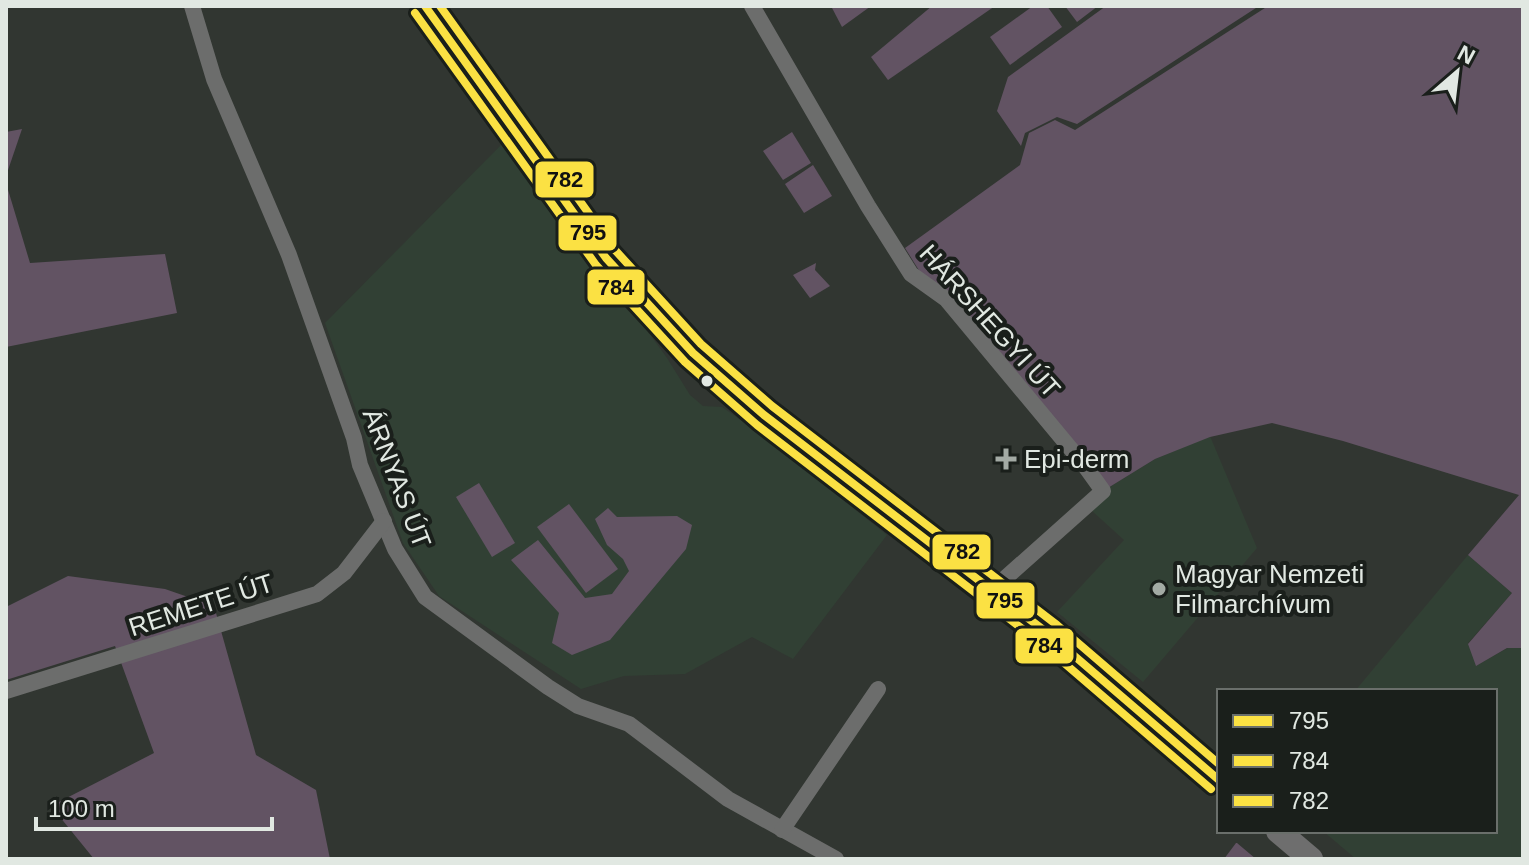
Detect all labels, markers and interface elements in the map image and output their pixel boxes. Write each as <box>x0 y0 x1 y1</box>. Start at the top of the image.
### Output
north arrow <box>1417 32 1497 112</box>
text: N <box>1453 40 1479 70</box>
line badge: 782 <box>534 160 595 199</box>
text: 782 <box>547 167 583 192</box>
line badge: 795 <box>557 214 618 252</box>
text: 795 <box>570 220 606 245</box>
street label: HÁRSHEGYI ÚT <box>914 238 1066 404</box>
line badge: 784 <box>586 268 646 306</box>
text: 784 <box>598 275 635 300</box>
unlabelled marker <box>699 373 715 389</box>
street label: ÁRNYAS ÚT <box>357 404 437 552</box>
place label: Epi-derm <box>1024 444 1129 474</box>
marker: Epi-derm <box>995 448 1017 470</box>
line badge: 782 <box>931 533 992 571</box>
text: 782 <box>944 539 980 564</box>
place label: Magyar Nemzeti Filmarchívum <box>1175 559 1364 619</box>
street label: REMETE ÚT <box>125 567 277 642</box>
marker: Magyar Nemzeti Filmarchívum <box>1150 580 1168 598</box>
line badge: 795 <box>975 581 1036 620</box>
text: 795 <box>987 588 1023 613</box>
line badge: 784 <box>1014 627 1075 665</box>
text: 784 <box>1026 633 1063 658</box>
legend <box>1217 689 1497 833</box>
text: 795 <box>1289 707 1329 734</box>
text: 784 <box>1289 747 1329 774</box>
scale bar <box>36 781 272 831</box>
text: 782 <box>1289 787 1329 814</box>
text: 100 m <box>48 795 115 822</box>

